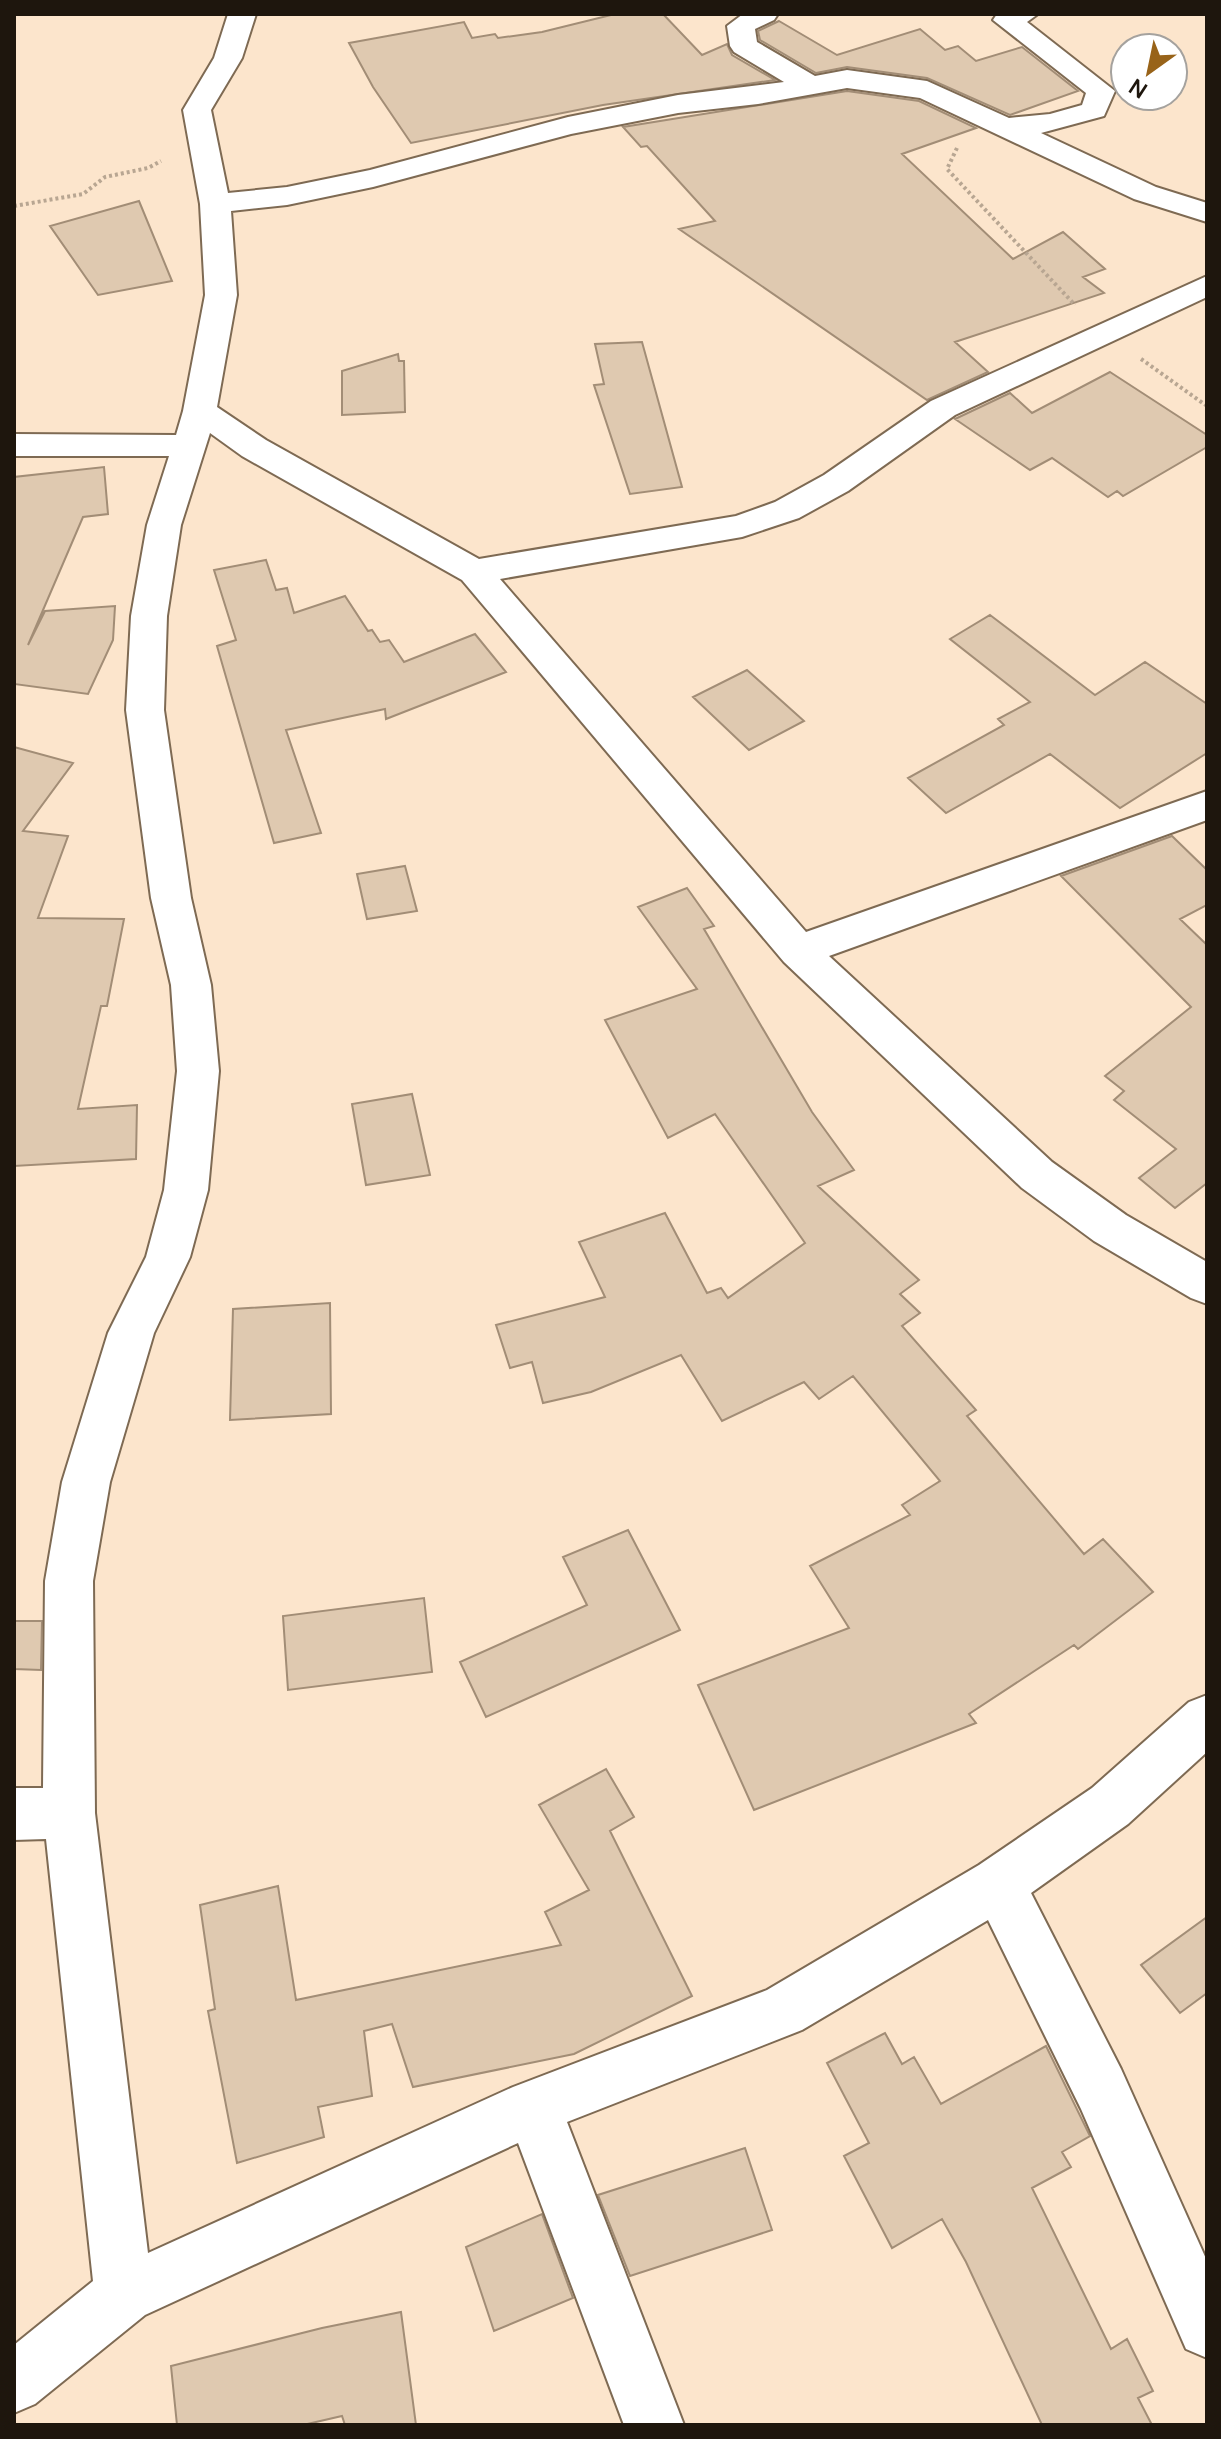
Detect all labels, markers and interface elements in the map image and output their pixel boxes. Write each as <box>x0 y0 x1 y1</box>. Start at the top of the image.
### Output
north arrow <box>1109 32 1189 112</box>
text: N <box>1123 72 1153 106</box>

